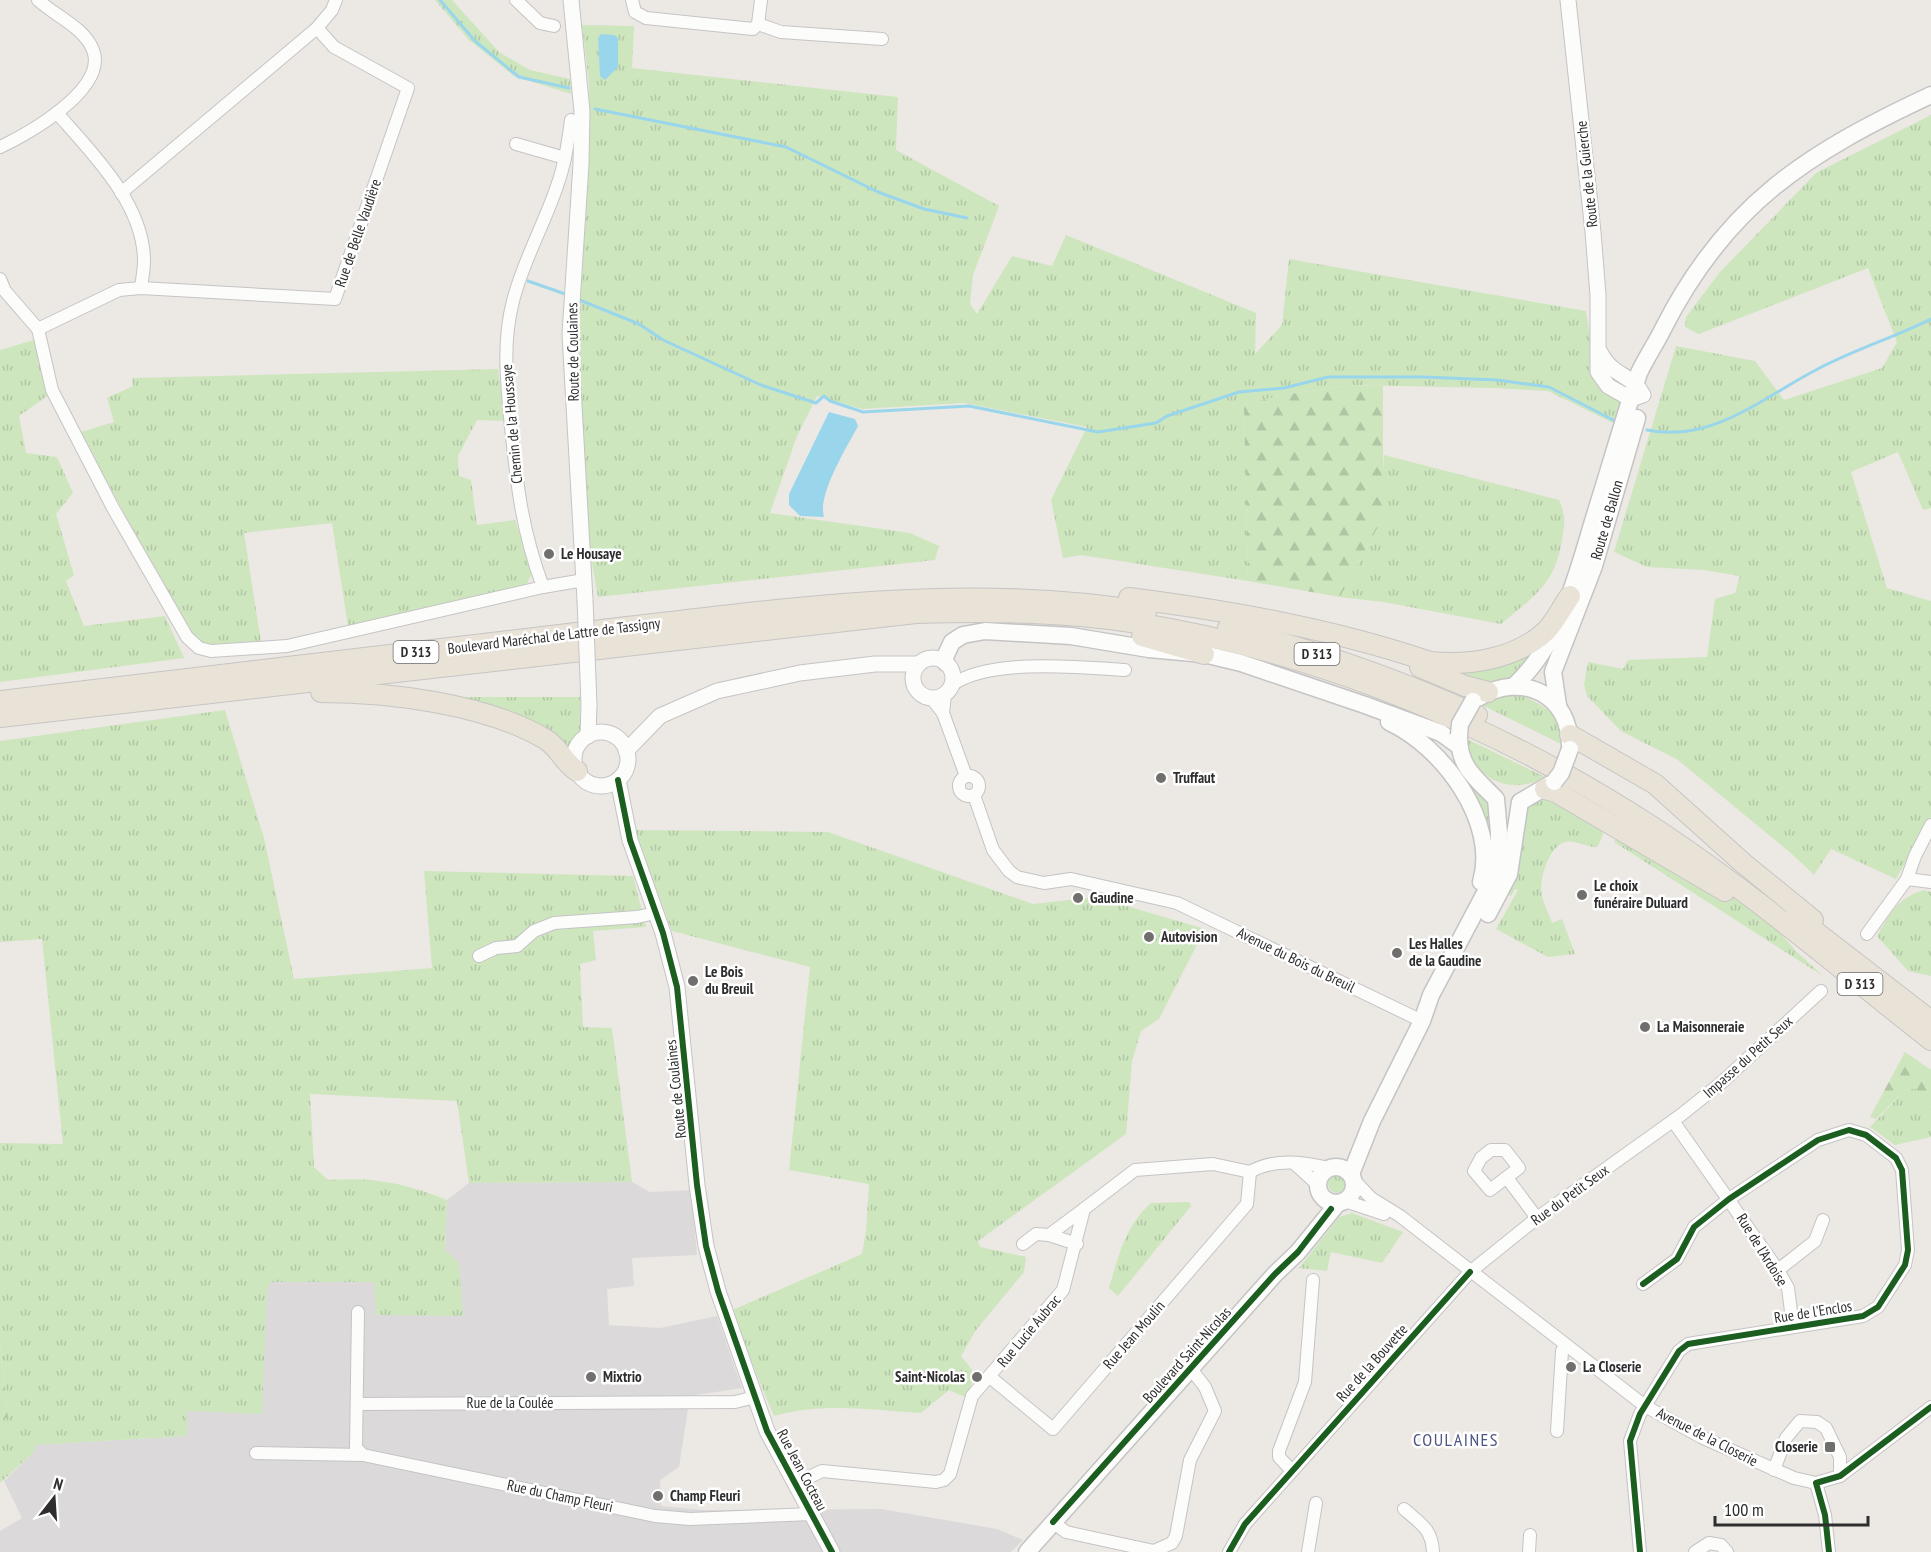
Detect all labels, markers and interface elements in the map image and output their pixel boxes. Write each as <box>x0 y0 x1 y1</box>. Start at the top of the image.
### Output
street label: Route de la Guierche <box>1571 120 1602 228</box>
street label: Rue de Belle Vaudière <box>330 176 385 289</box>
street label: Route de Coulaines <box>562 302 583 402</box>
street label: Chemin de la Houssaye <box>497 363 526 485</box>
street label: Route de Ballon <box>1586 478 1627 562</box>
place label: Le Housaye <box>561 544 622 563</box>
marker: Le Housaye <box>542 547 556 561</box>
street label: Boulevard Maréchal de Lattre de Tassigny <box>447 613 662 658</box>
road number: D 313 <box>394 641 438 663</box>
road number: D 313 <box>1294 643 1340 665</box>
place label: Truffaut <box>1173 768 1216 787</box>
marker: Truffaut <box>1154 771 1168 785</box>
place label: Le choix funéraire Duluard <box>1594 876 1688 912</box>
place label: Gaudine <box>1090 888 1134 907</box>
marker: Le choix funéraire Duluard <box>1575 888 1589 902</box>
marker: Gaudine <box>1071 891 1085 905</box>
street label: Avenue du Bois du Breuil <box>1234 923 1359 997</box>
place label: Autovision <box>1160 927 1218 946</box>
marker: Autovision <box>1142 930 1156 944</box>
place label: Les Halles de la Gaudine <box>1409 934 1482 970</box>
marker: Les Halles de la Gaudine <box>1390 946 1404 960</box>
place label: Le Bois du Breuil <box>705 962 754 998</box>
road number: D 313 <box>1838 973 1882 995</box>
marker: Le Bois du Breuil <box>686 974 700 988</box>
street label: Impasse du Petit Seux <box>1699 1011 1796 1102</box>
place label: La Maisonneraie <box>1657 1017 1744 1036</box>
marker: La Maisonneraie <box>1638 1020 1652 1034</box>
street label: Route de Coulaines <box>661 1039 690 1139</box>
street label: Rue du Petit Seux <box>1527 1160 1612 1229</box>
street label: Rue de l'Ardoise <box>1733 1210 1792 1290</box>
street label: Rue Lucie Aubrac <box>993 1290 1065 1371</box>
street label: Rue de l'Enclos <box>1773 1296 1853 1327</box>
street label: Rue Jean Moulin <box>1099 1297 1169 1373</box>
street label: Boulevard Saint-Nicolas <box>1138 1303 1235 1407</box>
street label: Rue de la Bouvette <box>1332 1320 1411 1405</box>
place label: La Closerie <box>1583 1357 1642 1376</box>
marker: La Closerie <box>1564 1360 1578 1374</box>
place label: Mixtrio <box>603 1367 642 1386</box>
place label: Saint-Nicolas <box>895 1367 965 1386</box>
marker: Mixtrio <box>584 1370 598 1384</box>
marker: Saint-Nicolas <box>970 1370 984 1384</box>
street label: Rue de la Coulée <box>467 1393 553 1412</box>
street label: Avenue de la Closerie <box>1653 1403 1761 1470</box>
street label: Rue Jean Cocteau <box>773 1426 832 1514</box>
district label: COULAINES <box>1413 1428 1499 1451</box>
place label: Closerie <box>1775 1437 1818 1456</box>
marker: Closerie <box>1823 1440 1837 1454</box>
north arrow <box>24 1468 84 1528</box>
text: N <box>51 1473 65 1494</box>
street label: Rue du Champ Fleuri <box>505 1475 615 1516</box>
place label: Champ Fleuri <box>670 1486 740 1505</box>
marker: Champ Fleuri <box>651 1489 665 1503</box>
scale bar <box>1715 1489 1868 1527</box>
text: 100 m <box>1724 1498 1764 1521</box>

